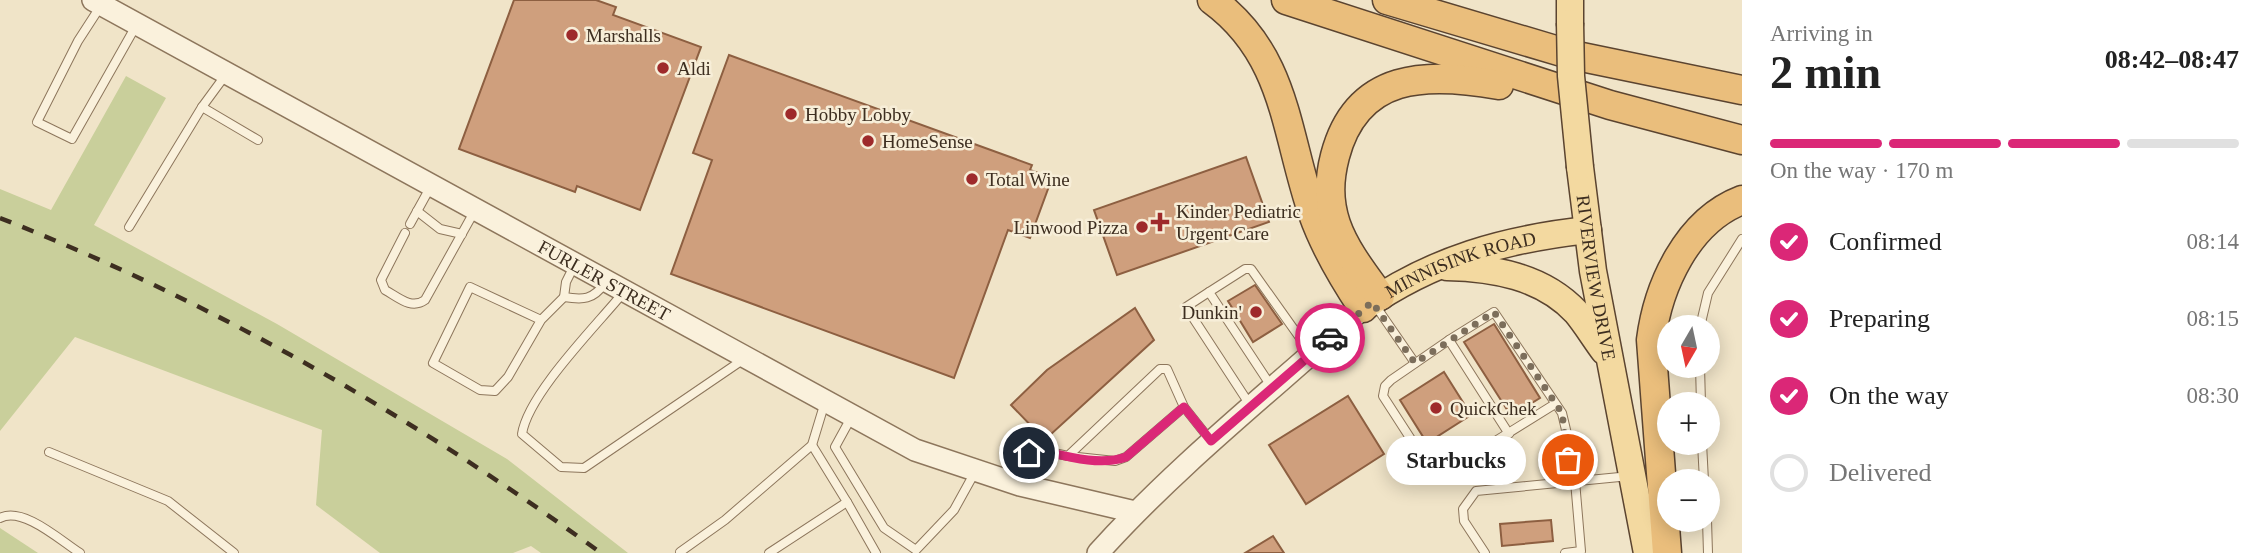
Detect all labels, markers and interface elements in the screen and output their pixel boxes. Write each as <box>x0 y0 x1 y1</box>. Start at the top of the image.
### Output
text: Arriving in <box>1770 21 1873 46</box>
place label: Marshalls <box>586 25 661 46</box>
marker: Marshalls <box>564 27 580 43</box>
text: 08:42–08:47 <box>2105 45 2239 74</box>
text: 2 min <box>1770 47 1881 98</box>
place label: Aldi <box>677 58 711 79</box>
marker: Aldi <box>655 60 671 76</box>
place label: Hobby Lobby <box>805 104 912 125</box>
marker: Hobby Lobby <box>783 106 799 122</box>
place label: HomeSense <box>882 131 973 152</box>
marker: HomeSense <box>860 133 876 149</box>
text: On the way · 170 m <box>1770 158 1953 183</box>
place label: Total Wine <box>986 169 1070 190</box>
marker: Total Wine <box>964 171 980 187</box>
street label: RIVERVIEW DRIVE <box>1573 194 1620 362</box>
place label: Kinder Pediatric Urgent Care <box>1176 201 1301 244</box>
marker: Kinder Pediatric Urgent Care <box>1150 212 1170 232</box>
place label: Linwood Pizza <box>1013 217 1129 238</box>
marker: Linwood Pizza <box>1134 219 1150 235</box>
icon: check <box>1770 223 1808 261</box>
text: Confirmed <box>1829 227 1942 256</box>
street label: MINNISINK ROAD <box>1381 228 1538 302</box>
text: 08:14 <box>2187 229 2239 254</box>
street label: FURLER STREET <box>534 236 674 325</box>
icon: check <box>1770 300 1808 338</box>
place label: Dunkin' <box>1182 302 1242 323</box>
courier <box>1295 303 1365 373</box>
marker: Dunkin' <box>1248 304 1264 320</box>
text: Preparing <box>1829 304 1930 333</box>
text: 08:15 <box>2187 306 2239 331</box>
north arrow <box>1657 315 1720 378</box>
map controls <box>1657 315 1720 532</box>
icon: car <box>1311 319 1349 357</box>
icon: check <box>1770 377 1808 415</box>
text: On the way <box>1829 381 1949 410</box>
text: 08:30 <box>2187 383 2239 408</box>
button: + <box>1657 392 1720 455</box>
place label: QuickChek <box>1450 398 1537 419</box>
marker: QuickChek <box>1428 400 1444 416</box>
pin <box>999 423 1059 483</box>
pin <box>1538 430 1598 490</box>
icon: home <box>1010 434 1048 472</box>
callout: Starbucks <box>1386 435 1526 484</box>
icon: bag <box>1549 441 1587 479</box>
text: Starbucks <box>1406 448 1506 473</box>
text: Delivered <box>1829 458 1932 487</box>
button: − <box>1657 469 1720 532</box>

